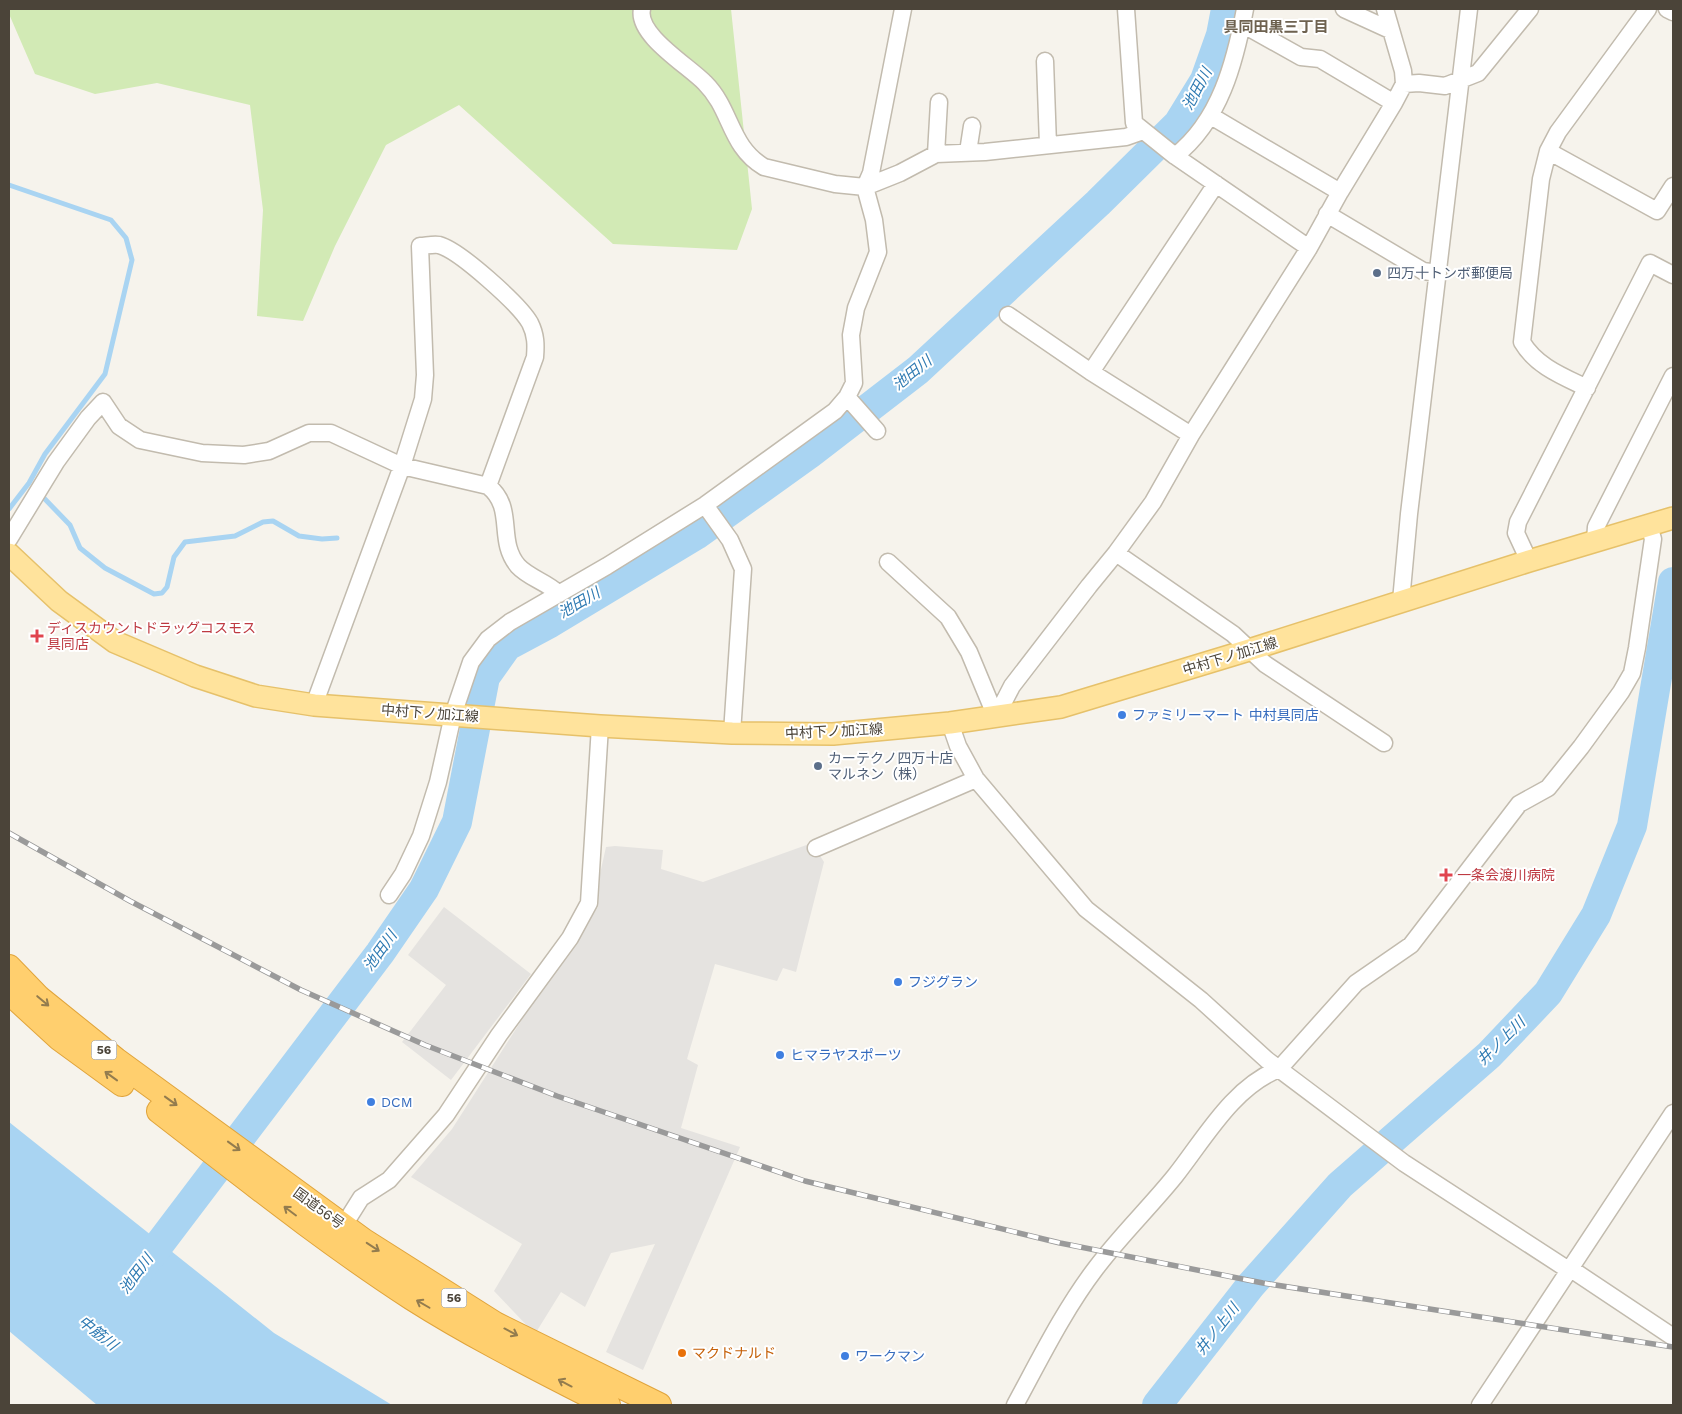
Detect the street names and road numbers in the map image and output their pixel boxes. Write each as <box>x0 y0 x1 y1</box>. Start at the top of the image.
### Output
street label: 中村下ノ加江線 <box>1181 634 1279 678</box>
street label: 中村下ノ加江線 <box>381 702 479 724</box>
street label: 中村下ノ加江線 <box>785 720 883 742</box>
road number: 56 <box>92 1040 116 1060</box>
street label: 国道56号 <box>291 1184 347 1232</box>
road number: 56 <box>442 1289 466 1308</box>

